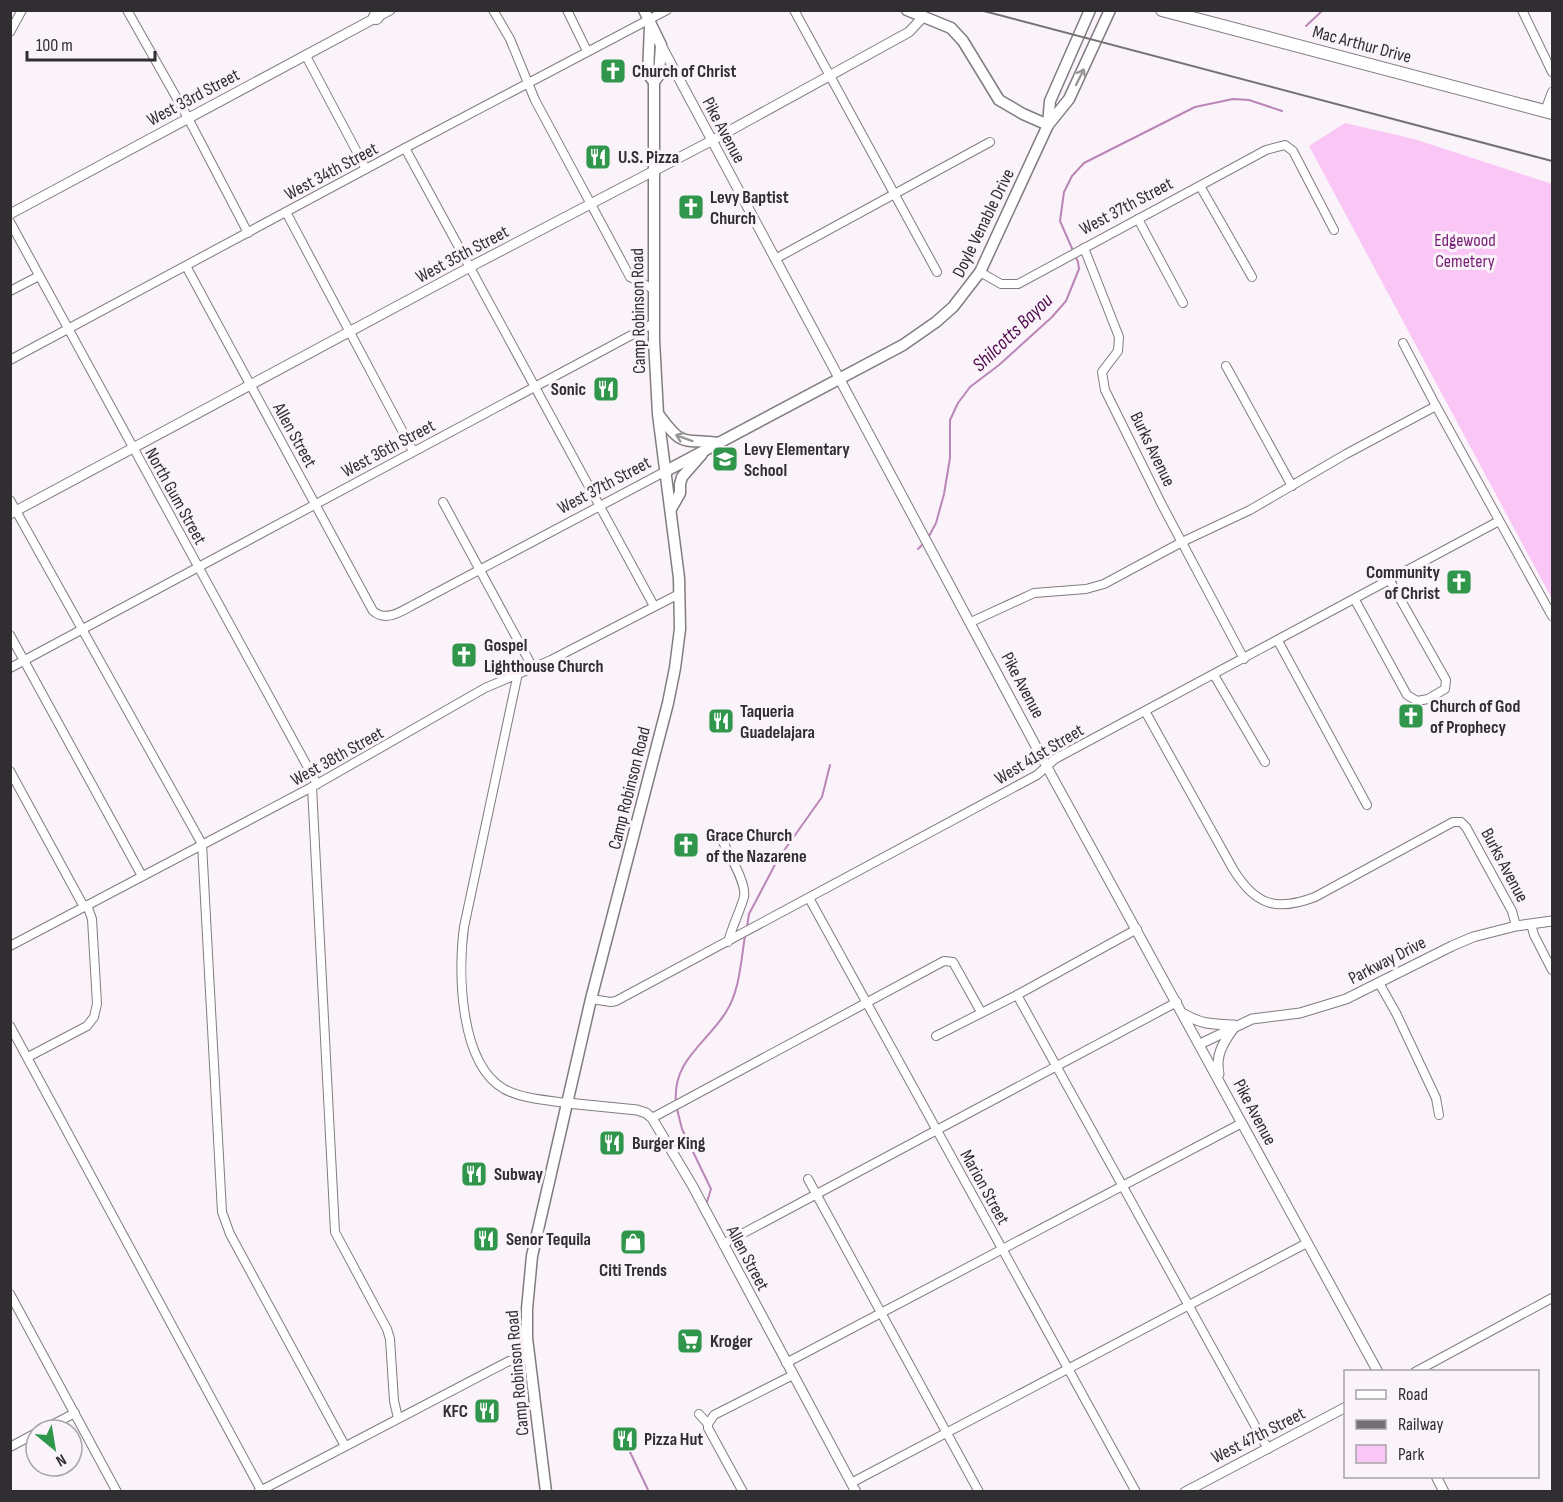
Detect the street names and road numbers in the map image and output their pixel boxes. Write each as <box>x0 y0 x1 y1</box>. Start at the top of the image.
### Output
street label: Mac Arthur Drive <box>1310 21 1414 68</box>
street label: West 33rd Street <box>143 64 244 131</box>
street label: Pike Avenue <box>697 94 750 167</box>
street label: West 34th Street <box>281 138 382 205</box>
street label: Doyle Venable Drive <box>948 165 1019 281</box>
street label: West 37th Street <box>1076 173 1177 240</box>
street label: West 35th Street <box>412 221 513 288</box>
street label: Camp Robinson Road <box>627 248 650 374</box>
street label: Allen Street <box>268 398 321 472</box>
street label: Burks Avenue <box>1125 408 1180 490</box>
street label: West 36th Street <box>338 415 439 482</box>
street label: North Gum Street <box>140 444 211 549</box>
street label: West 37th Street <box>554 452 655 519</box>
street label: Pike Avenue <box>996 649 1049 722</box>
street label: West 41st Street <box>991 719 1088 789</box>
street label: West 38th Street <box>287 722 388 791</box>
street label: Camp Robinson Road <box>604 725 655 852</box>
street label: Burks Avenue <box>1476 825 1533 906</box>
street label: Parkway Drive <box>1345 932 1430 989</box>
street label: Pike Avenue <box>1228 1076 1281 1149</box>
street label: Marion Street <box>955 1146 1014 1229</box>
street label: Allen Street <box>721 1221 774 1295</box>
street label: Camp Robinson Road <box>502 1309 533 1437</box>
street label: West 47th Street <box>1208 1403 1309 1468</box>

